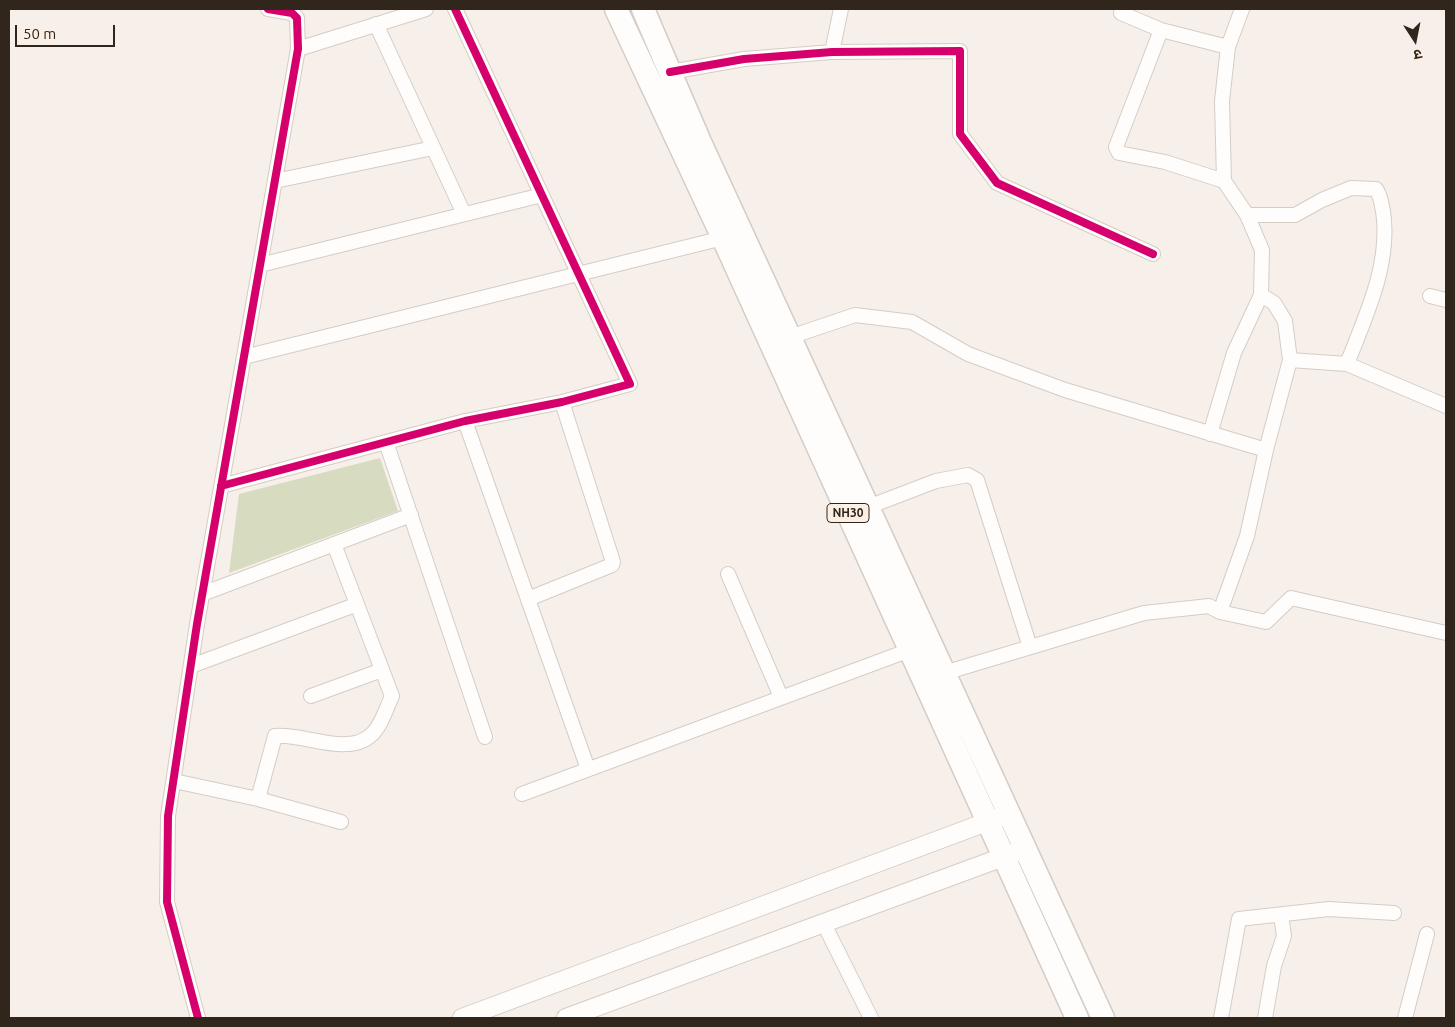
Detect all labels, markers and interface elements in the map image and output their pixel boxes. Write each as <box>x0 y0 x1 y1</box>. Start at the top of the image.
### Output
scale bar <box>18 15 118 47</box>
north arrow <box>1390 15 1440 65</box>
text: 50 m <box>23 25 56 42</box>
text: उ <box>1412 46 1423 63</box>
road number: NH30 <box>827 503 869 522</box>

